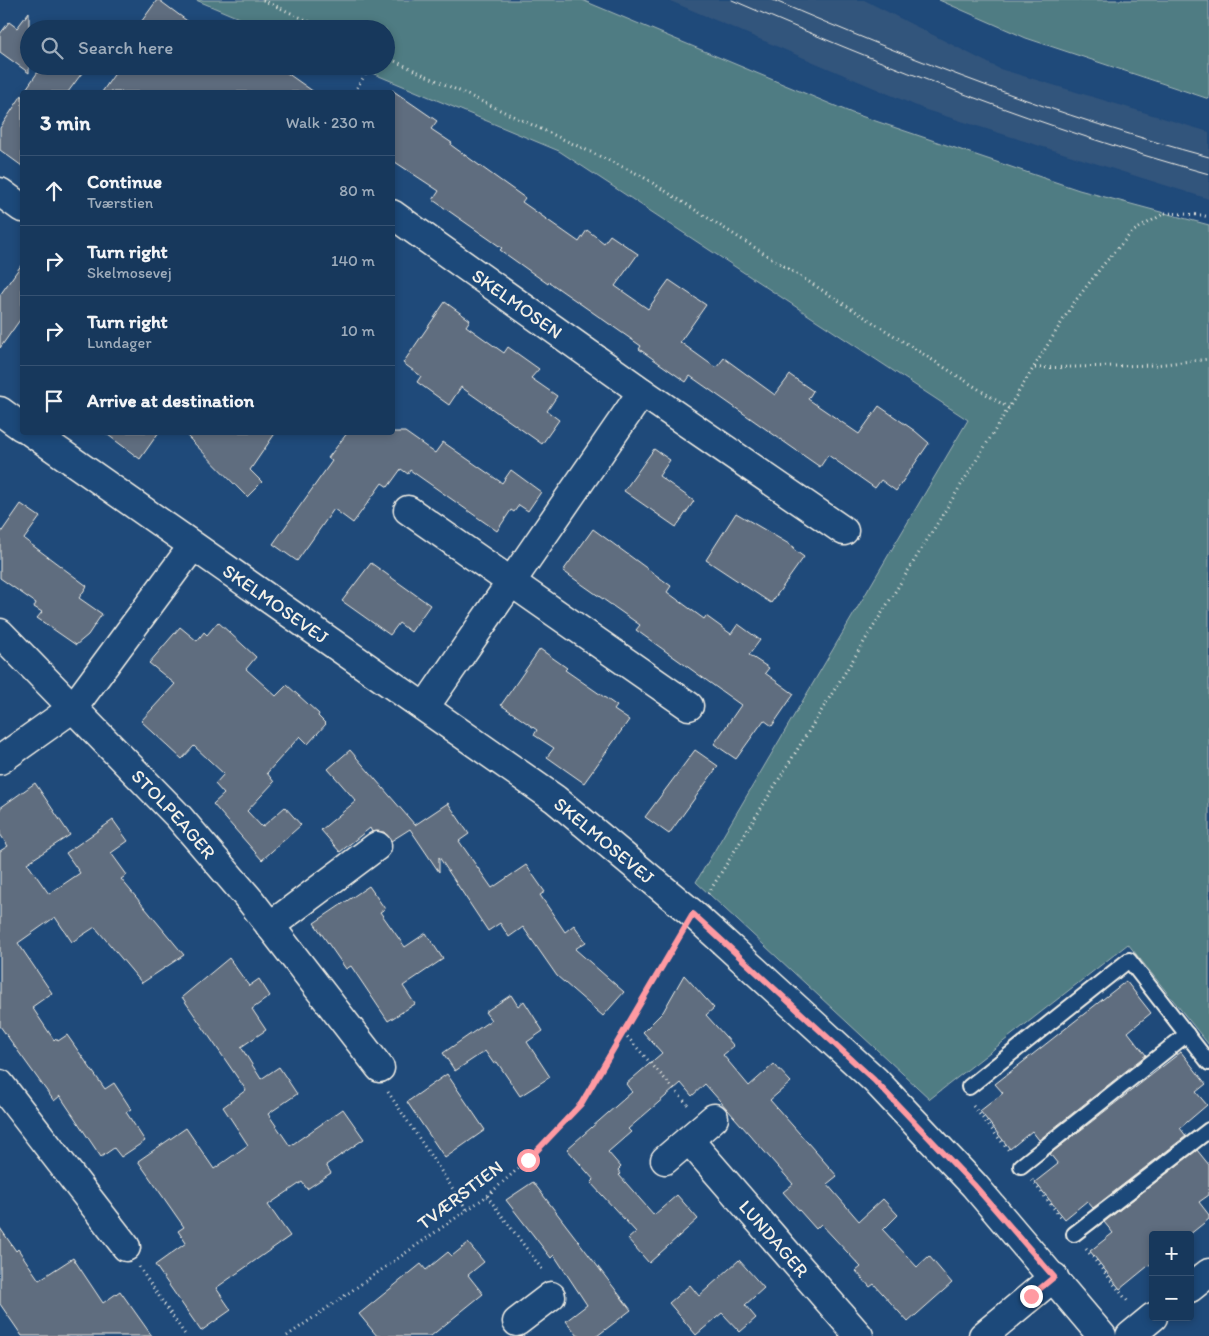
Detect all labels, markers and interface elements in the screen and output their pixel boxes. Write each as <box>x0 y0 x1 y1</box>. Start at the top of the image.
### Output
search box <box>20 20 395 75</box>
icon: search <box>38 34 66 62</box>
text: Search here <box>78 36 173 59</box>
text: 3 min <box>40 110 90 135</box>
text: Walk · 230 m <box>286 113 375 132</box>
text: Continue <box>87 170 162 193</box>
icon: ahead <box>40 177 68 205</box>
text: 80 m <box>339 181 375 200</box>
text: Tværstien <box>87 193 153 212</box>
text: Turn right <box>87 240 168 263</box>
icon: right <box>40 247 68 275</box>
text: 140 m <box>331 251 375 270</box>
text: Skelmosevej <box>87 263 172 282</box>
street label: SKELMOSEN <box>468 263 567 343</box>
text: Turn right <box>87 310 168 333</box>
icon: right <box>40 317 68 345</box>
text: 10 m <box>341 321 375 340</box>
text: Lundager <box>87 333 152 352</box>
icon: arrive <box>40 387 68 415</box>
text: Arrive at destination <box>87 389 254 412</box>
street label: SKELMOSEVEJ <box>219 559 333 648</box>
street label: STOLPEAGER <box>127 764 221 864</box>
street label: SKELMOSEVEJ <box>550 792 659 889</box>
route start <box>517 1149 540 1172</box>
street label: TVÆRSTIEN <box>413 1155 507 1235</box>
street label: LUNDAGER <box>734 1195 814 1282</box>
map controls <box>1149 1231 1194 1321</box>
button: + <box>1149 1231 1194 1276</box>
button: − <box>1149 1276 1194 1321</box>
route end <box>1020 1285 1043 1308</box>

